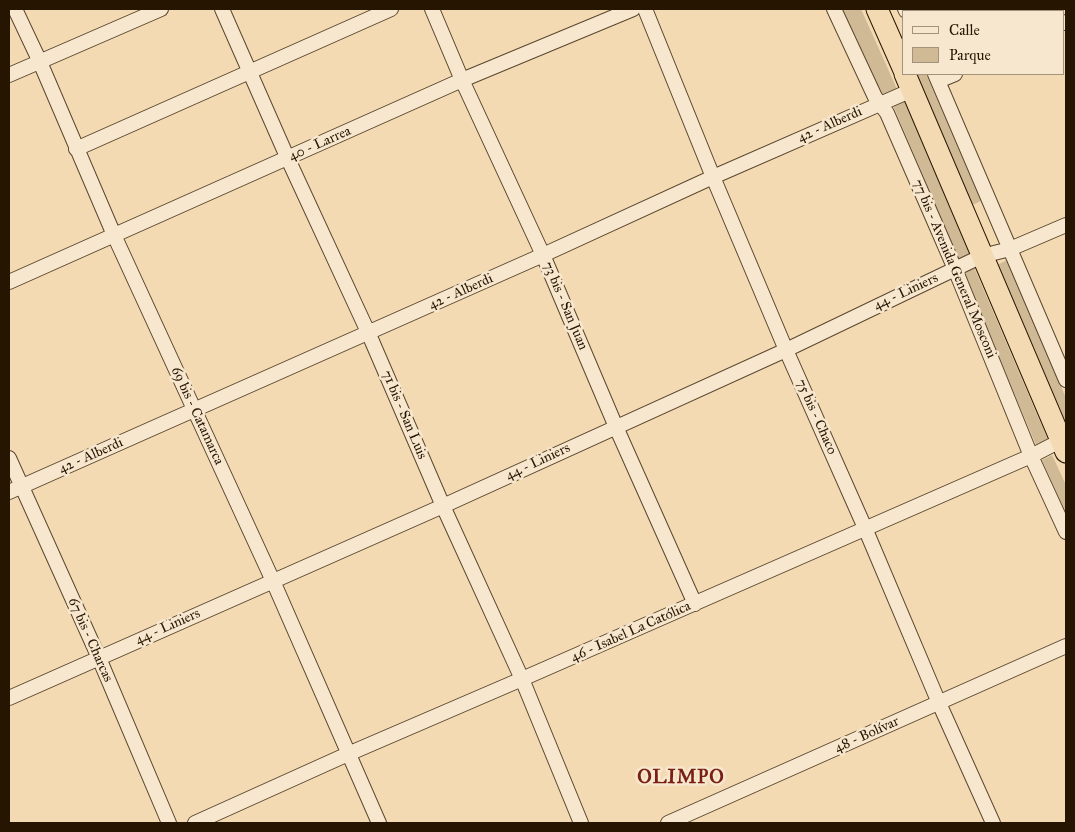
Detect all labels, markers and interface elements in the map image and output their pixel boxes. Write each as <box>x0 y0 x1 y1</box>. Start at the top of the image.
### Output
legend <box>902 10 1065 75</box>
text: Calle <box>949 21 980 39</box>
text: Parque <box>949 46 991 64</box>
street label: 42 - Alberdi <box>795 103 865 147</box>
street label: 40 - Larrea <box>286 123 354 165</box>
street label: 77 bis - Avenida General Mosconi <box>909 177 999 361</box>
street label: 73 bis - San Juan <box>539 259 591 353</box>
street label: 42 - Alberdi <box>426 270 496 314</box>
street label: 44 - Liniers <box>871 270 941 314</box>
street label: 69 bis - Catamarca <box>167 364 227 468</box>
street label: 71 bis - San Luis <box>378 368 430 462</box>
street label: 75 bis - Chaco <box>792 377 840 457</box>
street label: 42 - Alberdi <box>56 434 126 478</box>
street label: 44 - Liniers <box>503 440 573 484</box>
street label: 67 bis - Charcas <box>64 595 116 685</box>
street label: 46 - Isabel La Católica <box>569 598 693 666</box>
street label: 44 - Liniers <box>133 605 203 649</box>
street label: 48 - Bolívar <box>832 713 902 757</box>
district label: OLIMPO <box>637 767 725 789</box>

